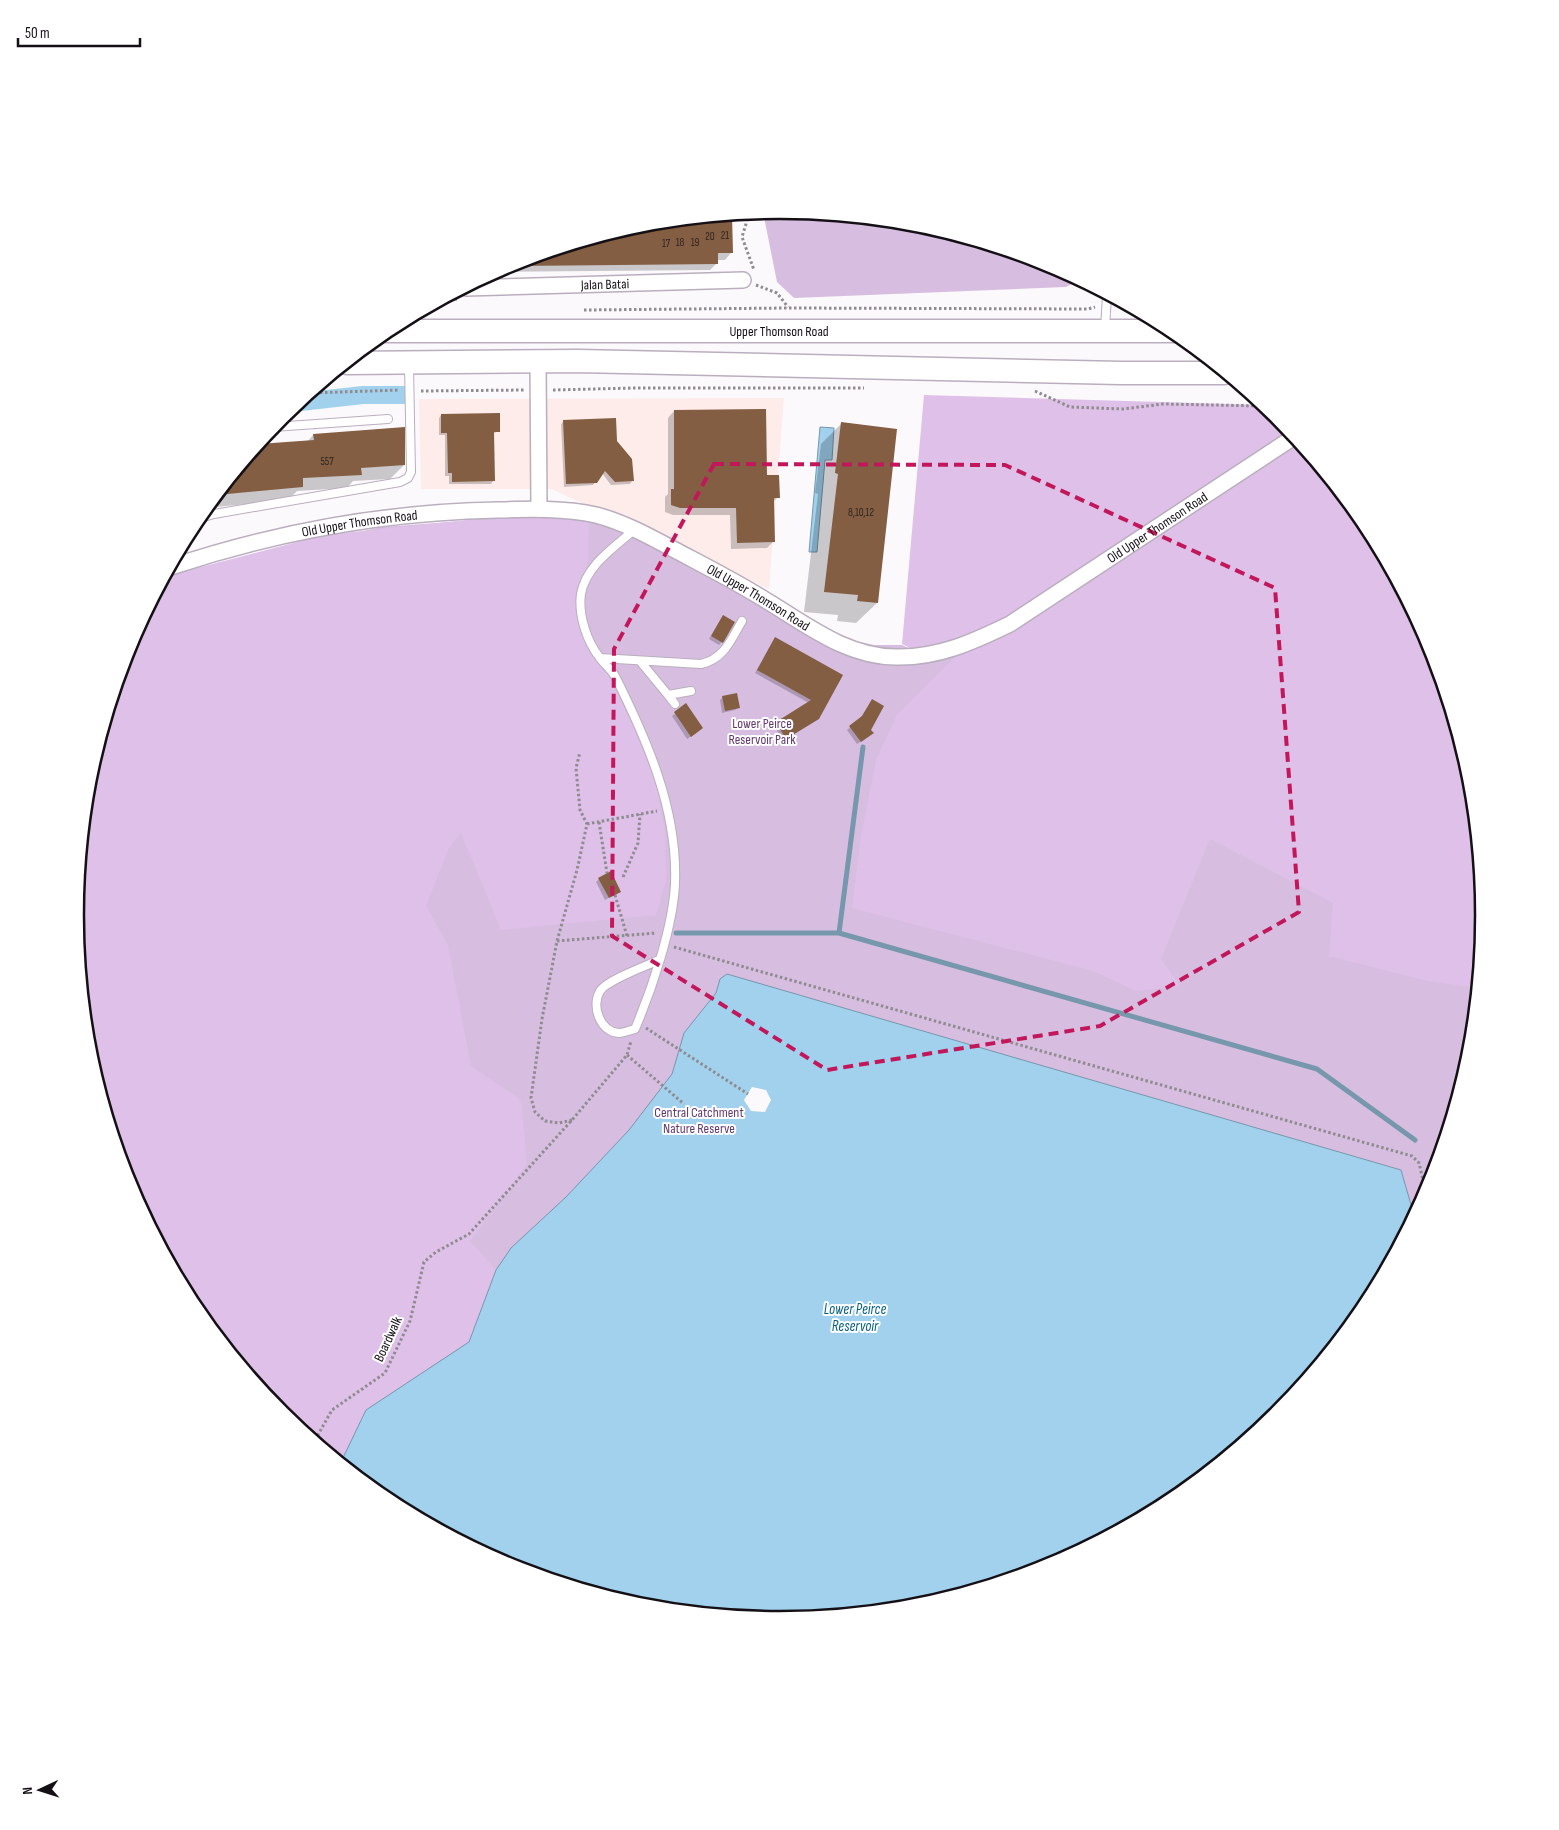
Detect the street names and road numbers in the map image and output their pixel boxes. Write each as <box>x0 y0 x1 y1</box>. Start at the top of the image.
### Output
street label: Jalan Batai <box>580 275 629 293</box>
street label: Upper Thomson Road <box>729 323 829 340</box>
street label: Old Upper Thomson Road <box>1104 488 1211 566</box>
street label: Old Upper Thomson Road <box>300 506 418 540</box>
street label: Old Upper Thomson Road <box>704 560 813 634</box>
street label: Boardwalk <box>370 1313 406 1364</box>

